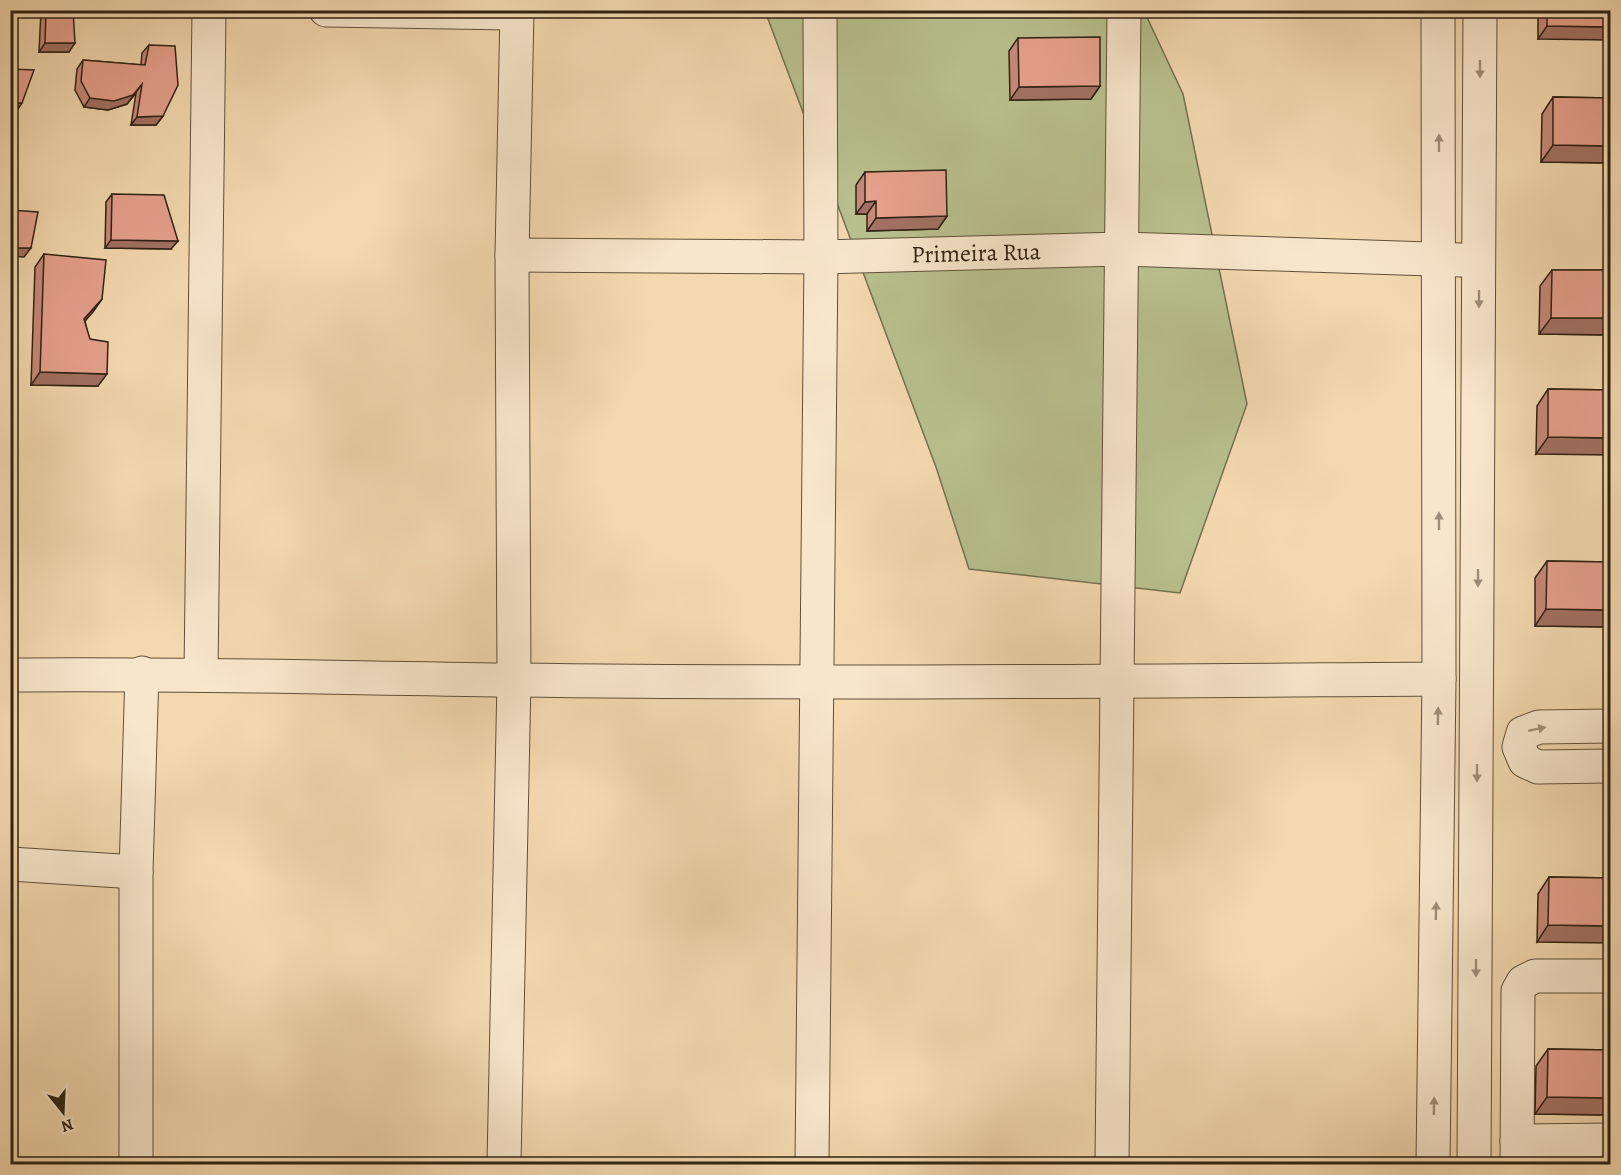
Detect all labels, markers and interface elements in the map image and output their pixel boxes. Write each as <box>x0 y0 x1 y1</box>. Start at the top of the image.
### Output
one-way arrow <box>1475 59 1485 78</box>
one-way arrow <box>1434 133 1444 152</box>
street label: Primeira Rua <box>911 235 1042 271</box>
one-way arrow <box>1474 290 1484 309</box>
one-way arrow <box>1434 512 1444 531</box>
one-way arrow <box>1473 569 1483 588</box>
one-way arrow <box>1433 707 1443 726</box>
one-way arrow <box>1528 724 1546 734</box>
one-way arrow <box>1472 764 1482 783</box>
one-way arrow <box>1431 902 1441 921</box>
one-way arrow <box>1471 959 1481 978</box>
north arrow <box>33 1082 93 1142</box>
one-way arrow <box>1429 1097 1439 1116</box>
text: N <box>58 1113 76 1138</box>

